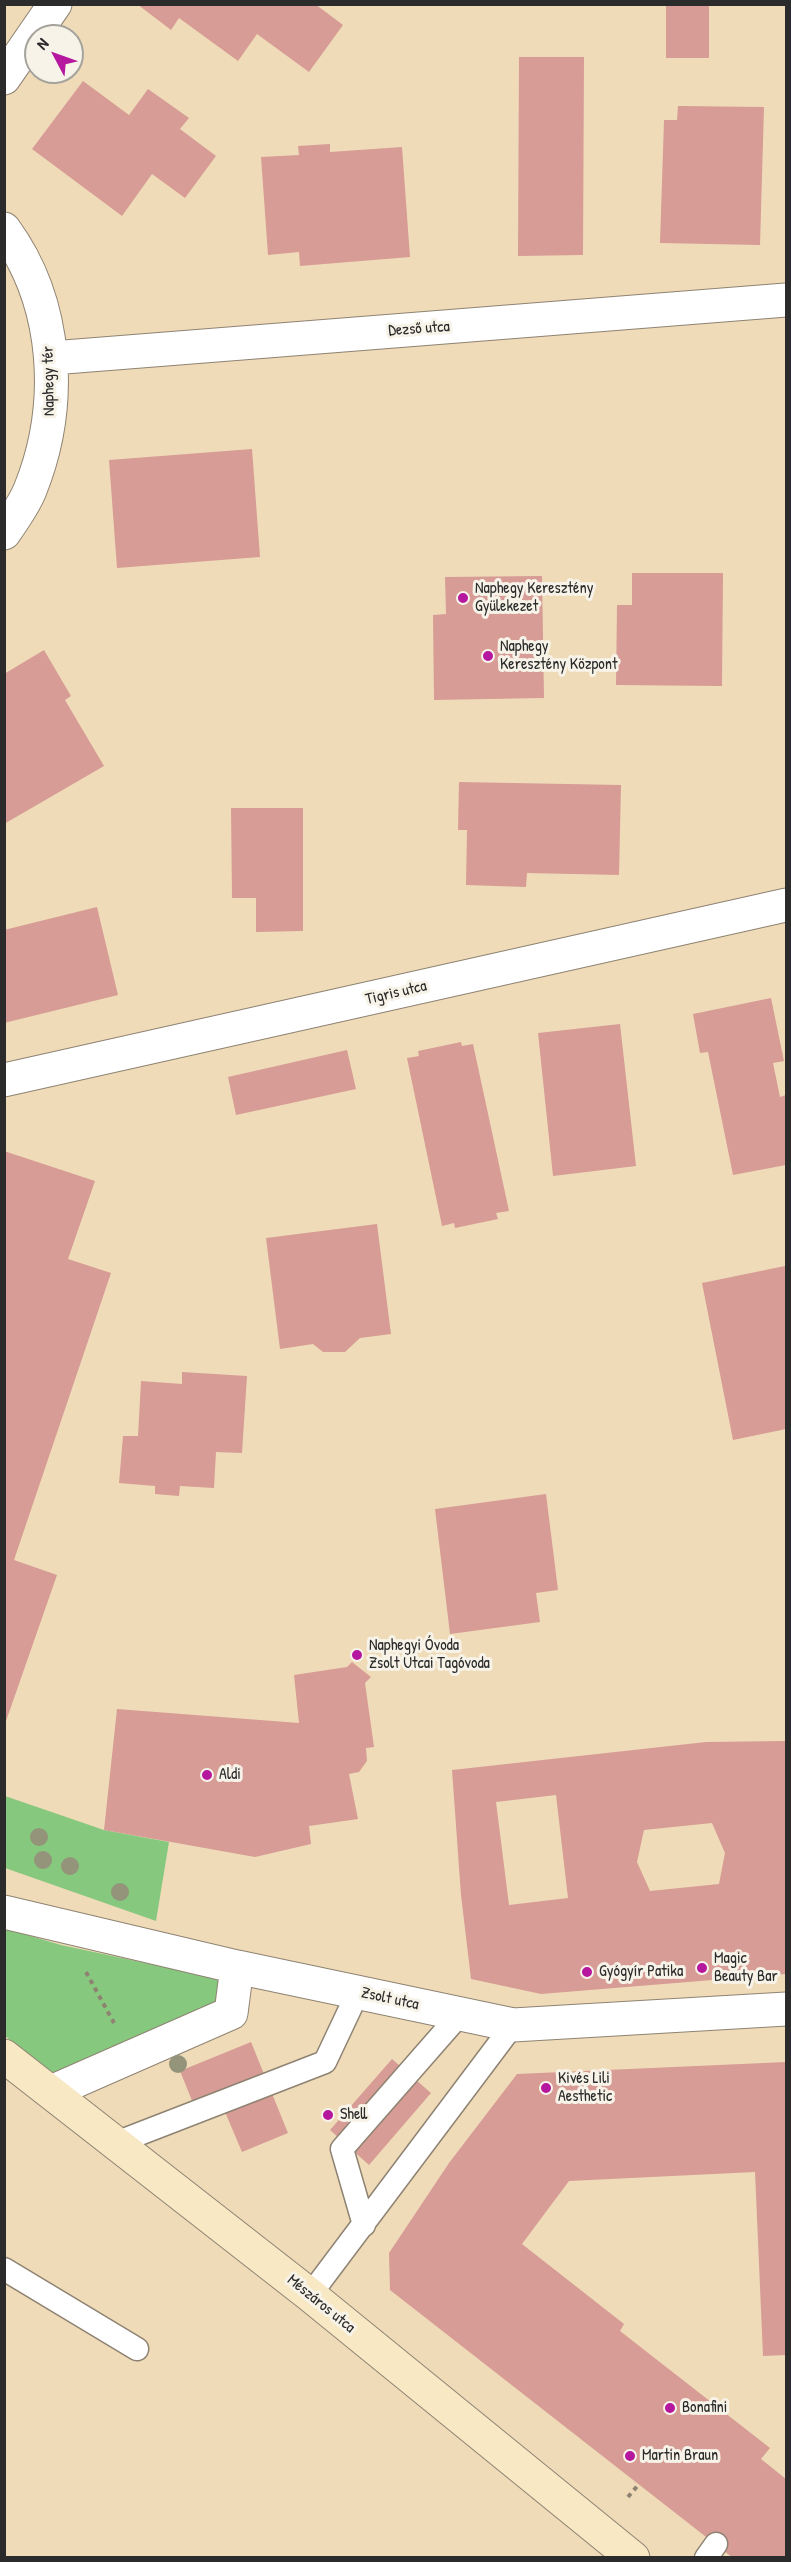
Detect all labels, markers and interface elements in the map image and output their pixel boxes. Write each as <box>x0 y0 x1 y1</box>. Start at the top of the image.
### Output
north arrow <box>24 24 84 84</box>
text: N <box>31 33 53 54</box>
street label: Dezső utca <box>388 317 450 341</box>
street label: Naphegy tér <box>39 346 59 416</box>
place label: Naphegy Keresztény Gyülekezet <box>475 579 593 617</box>
marker: Naphegy Keresztény Gyülekezet <box>456 591 470 605</box>
place label: Naphegy Keresztény Központ <box>500 637 618 675</box>
marker: Naphegy Keresztény Központ <box>481 649 495 663</box>
street label: Tigris utca <box>364 977 428 1009</box>
place label: Naphegyi Óvoda Zsolt Utcai Tagóvoda <box>369 1636 490 1674</box>
marker: Naphegyi Óvoda Zsolt Utcai Tagóvoda <box>350 1648 364 1662</box>
place label: Aldi <box>219 1765 241 1785</box>
marker: Aldi <box>200 1768 214 1782</box>
place label: Magic Beauty Bar <box>714 1949 778 1987</box>
marker: Magic Beauty Bar <box>695 1961 709 1975</box>
place label: Gyógyír Patika <box>599 1962 683 1982</box>
marker: Gyógyír Patika <box>580 1965 594 1979</box>
street label: Zsolt utca <box>359 1984 421 2014</box>
place label: Kivés Lili Aesthetic <box>558 2069 612 2107</box>
marker: Kivés Lili Aesthetic <box>539 2081 553 2095</box>
place label: Shell <box>340 2105 367 2125</box>
marker: Shell <box>321 2108 335 2122</box>
street label: Mészáros utca <box>283 2271 359 2337</box>
place label: Bonafini <box>682 2398 727 2418</box>
marker: Bonafini <box>663 2401 677 2415</box>
place label: Martin Braun <box>642 2446 718 2466</box>
marker: Martin Braun <box>623 2449 637 2463</box>

